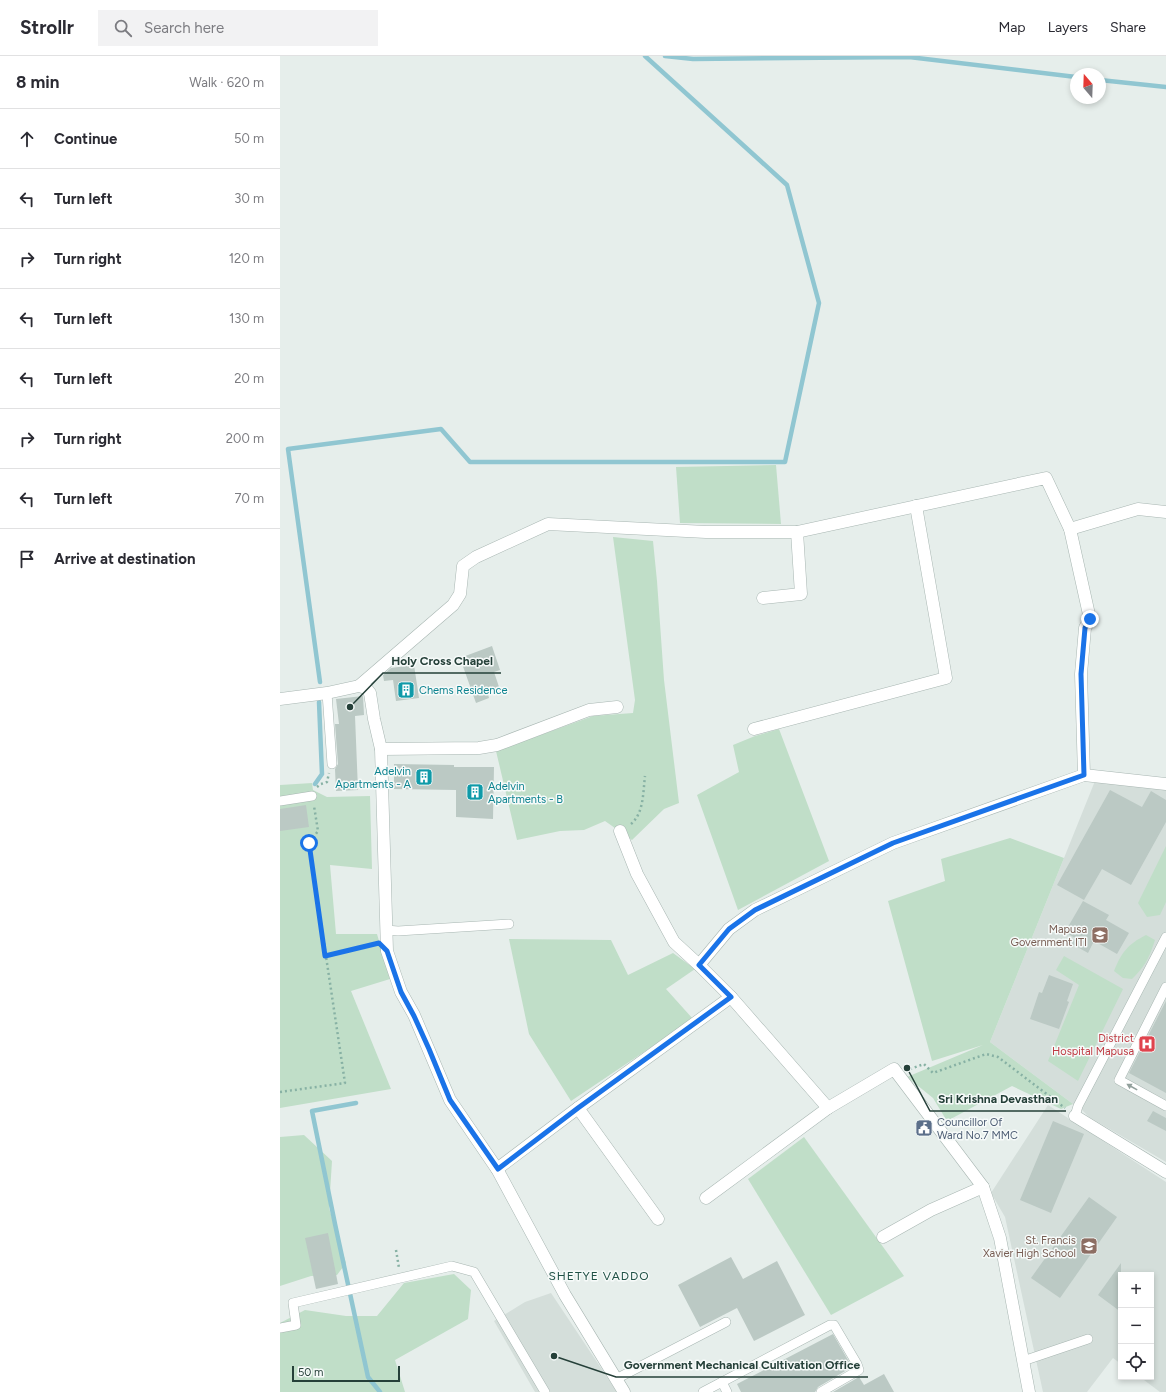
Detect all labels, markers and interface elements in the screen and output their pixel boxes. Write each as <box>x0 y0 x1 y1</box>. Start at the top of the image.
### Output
search box <box>98 10 378 46</box>
text: Strollr <box>20 16 74 39</box>
icon: search <box>112 17 134 39</box>
text: Search here <box>144 19 224 37</box>
text: Map <box>998 19 1026 36</box>
text: Layers <box>1048 19 1088 36</box>
text: Share <box>1110 19 1146 36</box>
north arrow <box>1070 68 1106 104</box>
text: 8 min <box>16 72 59 92</box>
text: Walk · 620 m <box>189 75 264 90</box>
icon: ahead <box>16 128 38 150</box>
text: Continue <box>54 130 117 148</box>
text: 50 m <box>234 131 264 146</box>
icon: left <box>16 188 38 210</box>
text: Turn left <box>54 190 112 208</box>
text: 30 m <box>234 191 264 206</box>
icon: right <box>16 248 38 270</box>
text: Turn right <box>54 250 122 268</box>
text: 120 m <box>229 251 264 266</box>
icon: left <box>16 308 38 330</box>
text: Turn left <box>54 310 112 328</box>
text: 130 m <box>229 311 264 326</box>
icon: left <box>16 368 38 390</box>
text: Turn left <box>54 370 112 388</box>
text: 20 m <box>234 371 264 386</box>
icon: right <box>16 428 38 450</box>
text: Turn right <box>54 430 122 448</box>
text: 200 m <box>226 431 264 446</box>
icon: left <box>16 488 38 510</box>
text: Turn left <box>54 490 112 508</box>
text: 70 m <box>234 491 264 506</box>
icon: arrive <box>16 548 38 570</box>
text: Arrive at destination <box>54 550 195 568</box>
route end <box>1081 610 1099 628</box>
callout: Holy Cross Chapel <box>383 649 501 673</box>
text: Holy Cross Chapel <box>391 654 493 668</box>
building icon: Chems Residence <box>396 680 416 700</box>
place label: Chems Residence <box>419 684 507 697</box>
place label: Adelvin Apartments - A <box>335 765 412 791</box>
building icon: Adelvin Apartments - A <box>414 767 434 787</box>
place label: Adelvin Apartments - B <box>488 780 563 806</box>
building icon: Adelvin Apartments - B <box>465 782 485 802</box>
route start <box>300 834 318 852</box>
place label: Mapusa Government ITI <box>1011 923 1087 949</box>
school or university icon: Mapusa Government ITI <box>1090 925 1110 945</box>
place label: District Hospital Mapusa <box>1052 1032 1134 1058</box>
hospital icon: District Hospital Mapusa <box>1137 1034 1157 1054</box>
one-way arrow <box>1126 1084 1138 1090</box>
callout: Sri Krishna Devasthan <box>930 1087 1066 1111</box>
text: Sri Krishna Devasthan <box>938 1092 1058 1106</box>
place label: Councillor Of Ward No.7 MMC <box>937 1116 1018 1142</box>
public building icon: Councillor Of Ward No.7 MMC <box>914 1118 934 1138</box>
place label: St. Francis Xavier High School <box>983 1234 1076 1260</box>
school or university icon: St. Francis Xavier High School <box>1079 1236 1099 1256</box>
district label: SHETYE VADDO <box>548 1269 650 1283</box>
map controls <box>1118 1272 1154 1380</box>
button: + <box>1118 1272 1154 1308</box>
button: − <box>1118 1308 1154 1344</box>
button: locate <box>1118 1344 1154 1380</box>
callout: Government Mechanical Cultivation Office <box>616 1353 868 1377</box>
text: Government Mechanical Cultivation Office <box>624 1358 861 1372</box>
scale bar <box>292 1364 400 1383</box>
text: 50 m <box>298 1366 323 1379</box>

